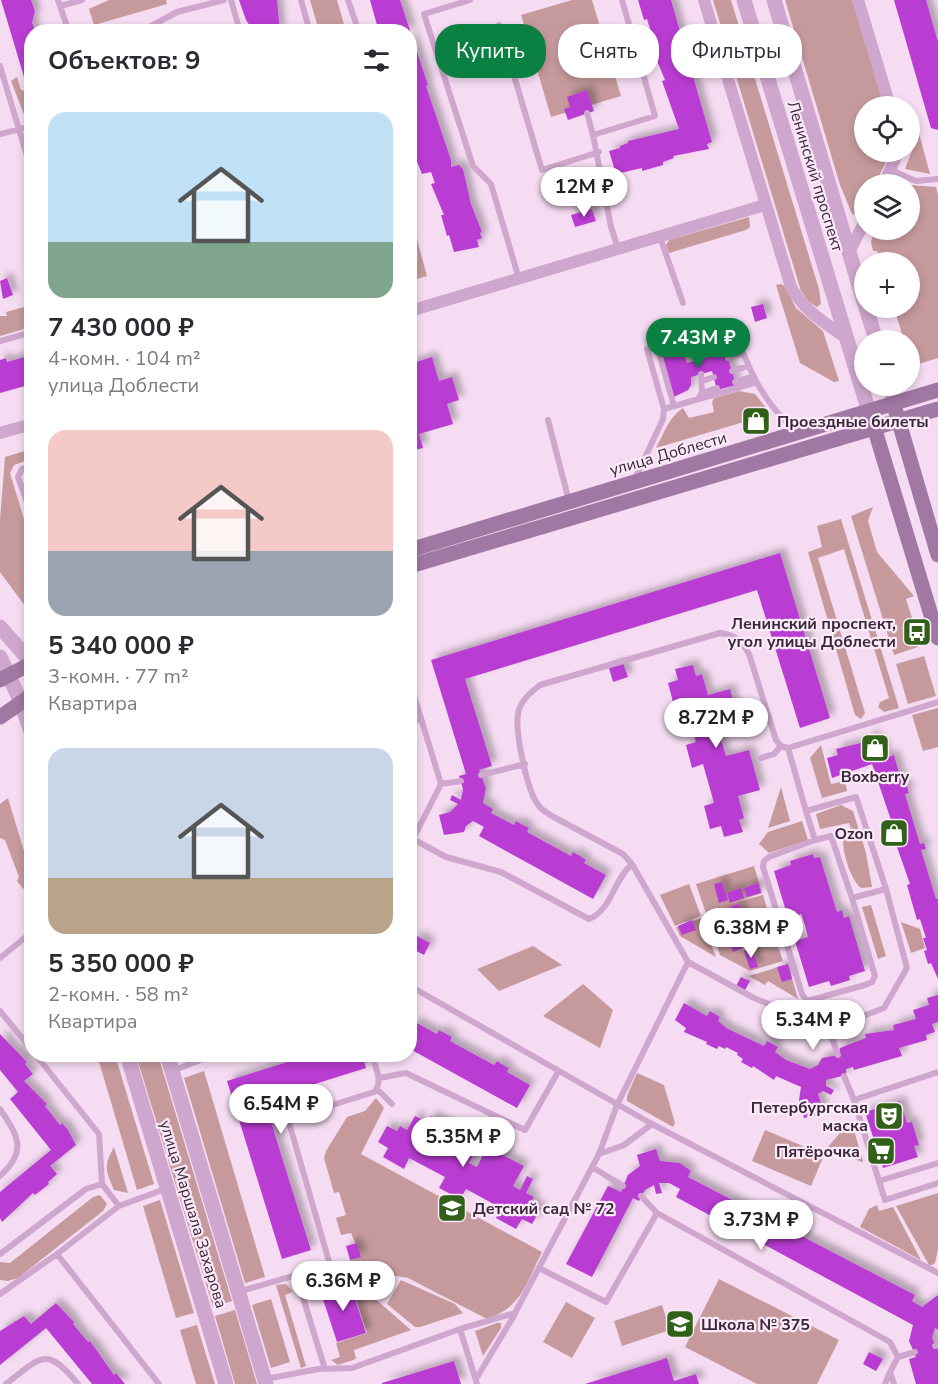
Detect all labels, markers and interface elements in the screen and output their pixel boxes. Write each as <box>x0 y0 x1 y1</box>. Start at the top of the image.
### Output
chip: Купить <box>435 24 546 78</box>
chip: Снять <box>558 24 659 78</box>
chip: Фильтры <box>671 24 802 78</box>
text: Объектов: 9 <box>48 43 201 78</box>
icon: filters <box>360 44 393 77</box>
map controls <box>854 96 920 396</box>
button: locate <box>854 96 920 162</box>
street label: Ленинский проспект <box>782 98 849 255</box>
icon: home <box>167 151 275 259</box>
pin: 12M ₽ <box>542 167 626 218</box>
text: 12M ₽ <box>555 173 613 200</box>
button: layers <box>854 174 920 240</box>
button: + <box>854 252 920 318</box>
text: 7 430 000 ₽ <box>48 310 194 345</box>
pin: 7.43M ₽ <box>643 318 753 369</box>
text: 7.43M ₽ <box>660 324 736 351</box>
button: − <box>854 330 920 396</box>
text: 4-комн. · 104 m² <box>48 345 201 372</box>
text: улица Доблести <box>48 372 199 399</box>
shop icon: Проездные билеты <box>740 405 772 437</box>
place label: Проездные билеты <box>777 411 929 433</box>
street label: улица Доблести <box>607 427 729 481</box>
icon: home <box>167 469 275 577</box>
place label: Ленинский проспект, угол улицы Доблести <box>728 613 896 653</box>
bus stop icon: Ленинский проспект, угол улицы Доблести <box>901 616 933 648</box>
text: 5 340 000 ₽ <box>48 628 194 663</box>
text: 3-комн. · 77 m² <box>48 663 189 690</box>
text: Квартира <box>48 690 138 717</box>
pin: 8.72M ₽ <box>661 698 771 749</box>
text: 8.72M ₽ <box>678 704 754 731</box>
shop icon: Boxberry <box>859 732 891 764</box>
place label: Boxberry <box>841 766 910 788</box>
icon: home <box>167 787 275 895</box>
shop icon: Ozon <box>878 817 910 849</box>
place label: Ozon <box>834 823 873 845</box>
pin: 6.38M ₽ <box>696 908 806 959</box>
text: 6.38M ₽ <box>713 914 789 941</box>
text: 5 350 000 ₽ <box>48 946 194 981</box>
text: 2-комн. · 58 m² <box>48 981 189 1008</box>
pin: 5.34M ₽ <box>758 1000 868 1051</box>
text: 5.34M ₽ <box>775 1006 851 1033</box>
text: Квартира <box>48 1008 138 1035</box>
pin: 6.54M ₽ <box>226 1084 336 1135</box>
text: 6.54M ₽ <box>243 1090 319 1117</box>
place label: Петербургская маска <box>751 1097 868 1137</box>
theatre icon: Петербургская маска <box>873 1100 905 1132</box>
street label: улица Маршала Захарова <box>154 1117 232 1311</box>
pin: 5.35M ₽ <box>408 1117 518 1168</box>
text: 5.35M ₽ <box>425 1123 501 1150</box>
supermarket icon: Пятёрочка <box>865 1135 897 1167</box>
place label: Пятёрочка <box>776 1141 860 1163</box>
school or university icon: Детский сад № 72 <box>436 1192 468 1224</box>
place label: Детский сад № 72 <box>473 1198 615 1220</box>
pin: 3.73M ₽ <box>706 1200 816 1251</box>
text: 3.73M ₽ <box>723 1206 799 1233</box>
pin: 6.36M ₽ <box>288 1261 398 1312</box>
text: 6.36M ₽ <box>305 1267 381 1294</box>
school or university icon: Школа № 375 <box>664 1308 696 1340</box>
place label: Школа № 375 <box>701 1314 810 1336</box>

